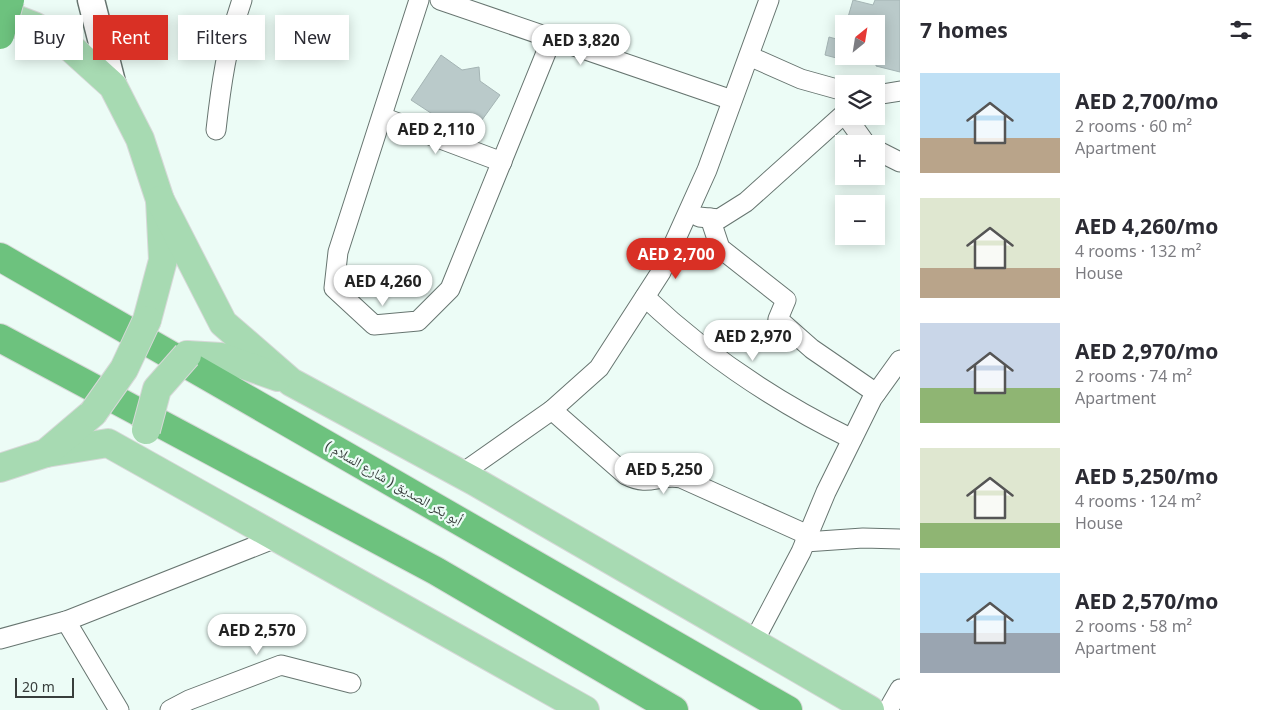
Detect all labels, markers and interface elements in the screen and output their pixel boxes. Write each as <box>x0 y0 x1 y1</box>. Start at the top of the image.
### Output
chip: Buy <box>15 15 83 60</box>
chip: Rent <box>93 15 168 60</box>
chip: Filters <box>178 15 265 60</box>
chip: New <box>275 15 349 60</box>
north arrow <box>835 15 885 65</box>
map controls <box>835 15 885 245</box>
text: 7 homes <box>920 16 1008 44</box>
icon: filters <box>1227 16 1255 44</box>
pin: AED 3,820 <box>524 23 638 66</box>
text: AED 3,820 <box>542 29 620 51</box>
button: layers <box>835 75 885 125</box>
text: AED 2,700/mo <box>1075 87 1218 115</box>
icon: home <box>960 93 1020 153</box>
pin: AED 2,110 <box>379 112 493 155</box>
text: 2 rooms · 60 m² <box>1075 115 1192 137</box>
text: AED 2,110 <box>397 118 475 140</box>
button: + <box>835 135 885 185</box>
text: Apartment <box>1075 137 1156 159</box>
button: − <box>835 195 885 245</box>
text: AED 4,260/mo <box>1075 212 1218 240</box>
icon: home <box>960 218 1020 278</box>
pin: AED 2,700 <box>619 238 733 280</box>
text: 4 rooms · 132 m² <box>1075 240 1201 262</box>
text: AED 2,700 <box>637 243 715 265</box>
text: House <box>1075 262 1123 284</box>
pin: AED 4,260 <box>326 264 440 307</box>
text: AED 4,260 <box>344 270 422 292</box>
pin: AED 2,970 <box>696 320 810 362</box>
text: AED 2,970 <box>714 325 792 347</box>
text: AED 2,970/mo <box>1075 337 1218 365</box>
icon: home <box>960 343 1020 403</box>
text: 2 rooms · 74 m² <box>1075 365 1192 387</box>
text: Apartment <box>1075 387 1156 409</box>
street label: ( شارع السلام ) أبو بكر الصديق <box>322 436 466 530</box>
pin: AED 5,250 <box>607 452 721 495</box>
text: AED 5,250 <box>625 458 703 480</box>
text: AED 5,250/mo <box>1075 462 1218 490</box>
icon: home <box>960 468 1020 528</box>
text: 4 rooms · 124 m² <box>1075 490 1201 512</box>
text: House <box>1075 512 1123 534</box>
text: AED 2,570/mo <box>1075 587 1218 615</box>
icon: home <box>960 593 1020 653</box>
pin: AED 2,570 <box>200 614 314 656</box>
text: 2 rooms · 58 m² <box>1075 615 1192 637</box>
text: AED 2,570 <box>218 619 296 641</box>
text: Apartment <box>1075 637 1156 659</box>
scale bar <box>15 675 74 698</box>
text: 20 m <box>22 677 55 696</box>

